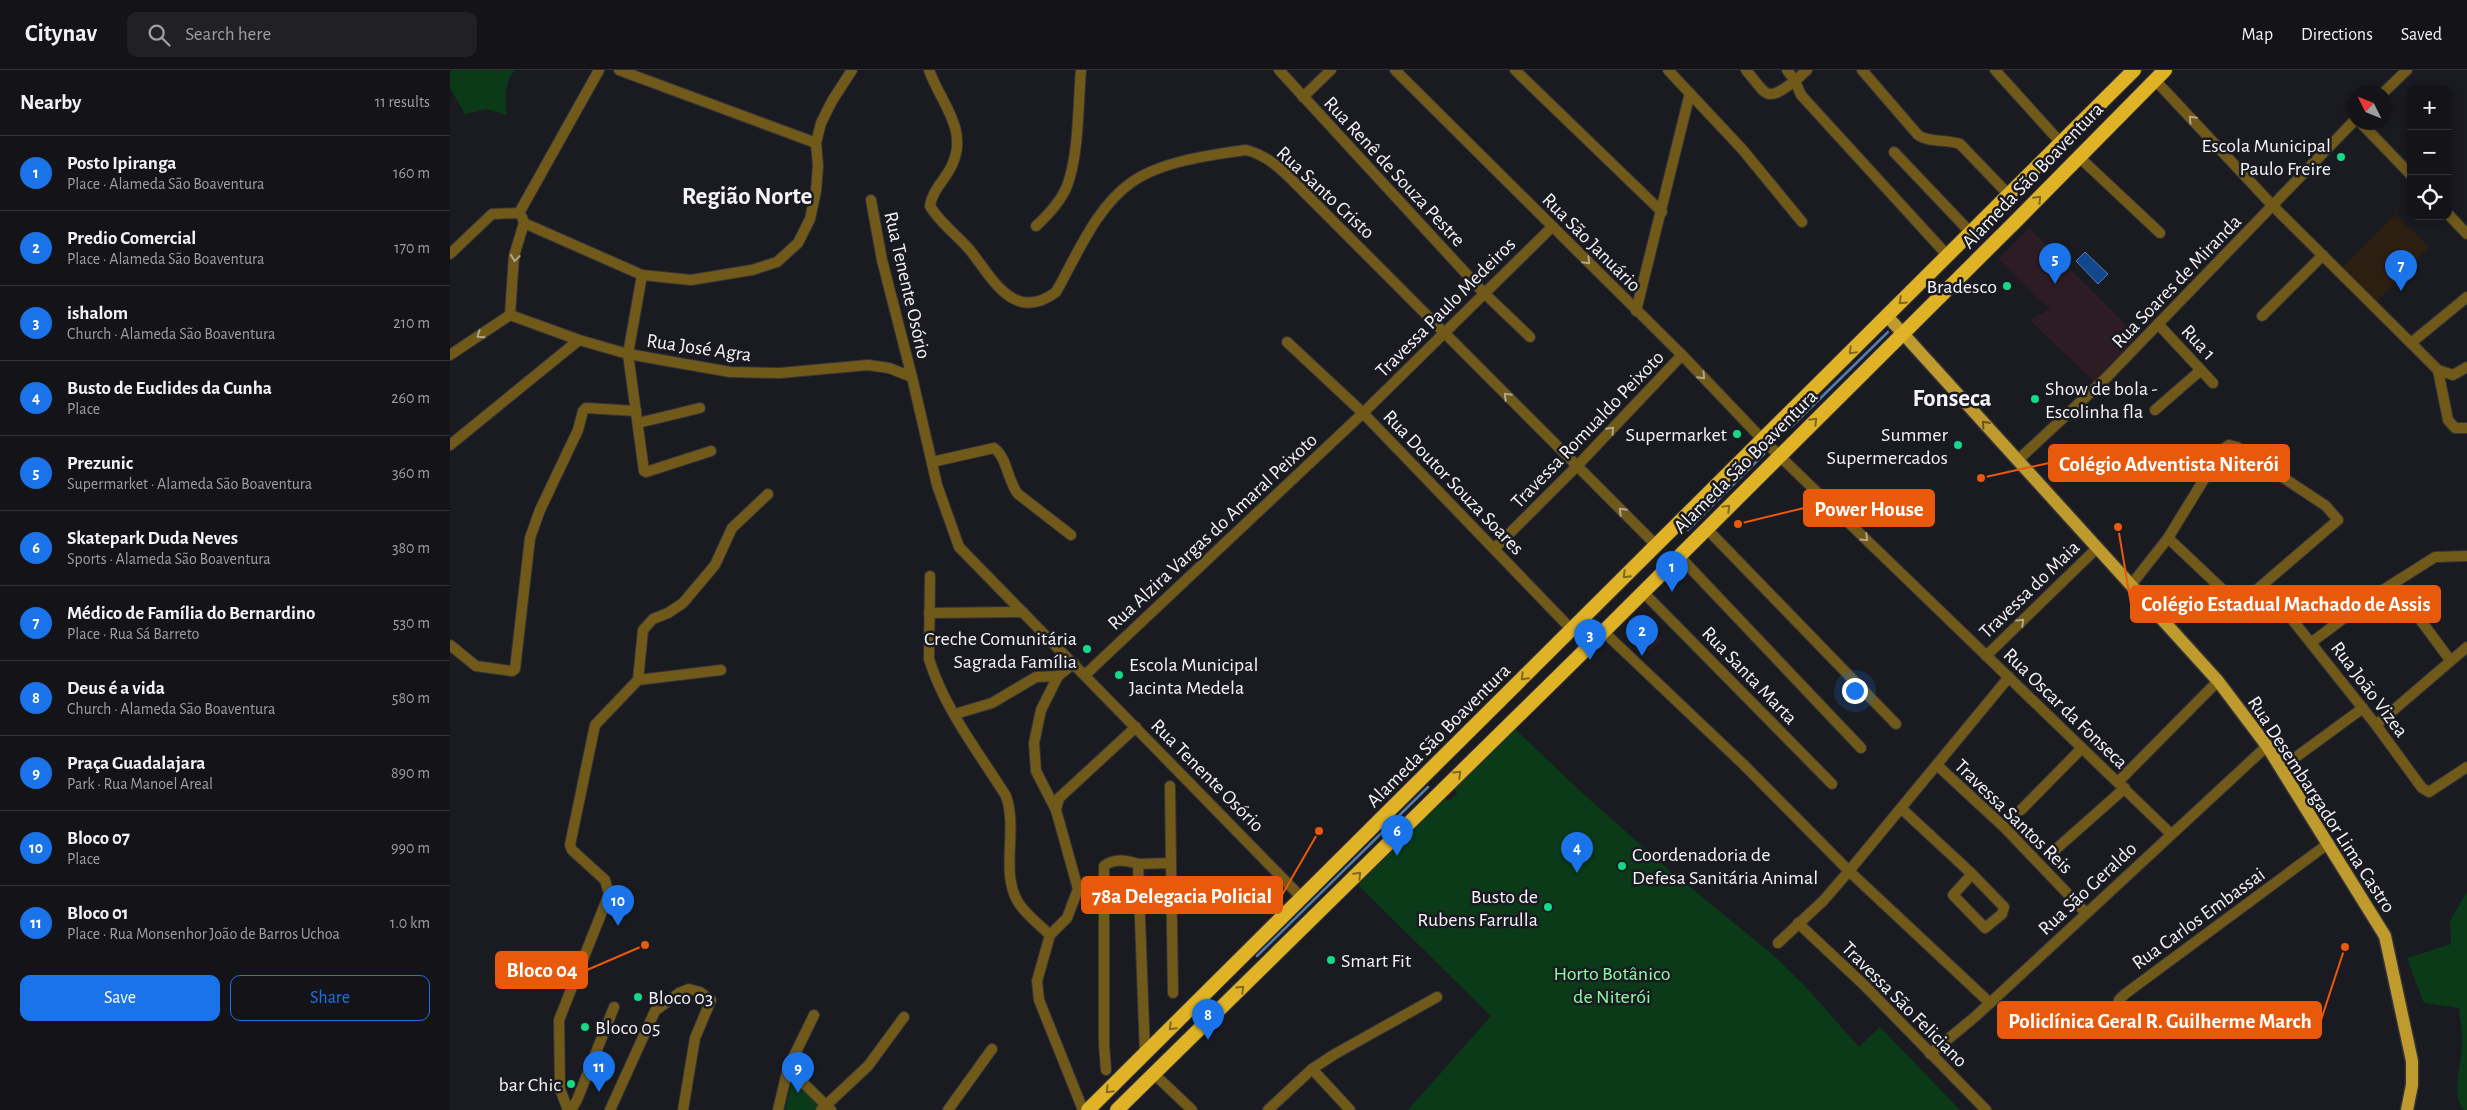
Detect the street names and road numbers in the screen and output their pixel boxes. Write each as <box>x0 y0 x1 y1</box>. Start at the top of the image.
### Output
street label: Rua Renê de Souza Pestre <box>1320 93 1469 250</box>
street label: Alameda São Boaventura <box>1958 99 2107 252</box>
street label: Rua Santo Cristo <box>1273 143 1378 243</box>
street label: Rua São Januário <box>1538 190 1644 296</box>
street label: Rua Tenente Osório <box>880 210 934 361</box>
street label: Rua Soares de Miranda <box>2108 211 2245 352</box>
street label: Travessa Paulo Medeiros <box>1372 234 1519 381</box>
street label: Rua 1 <box>2177 321 2219 364</box>
street label: Rua José Agra <box>645 331 753 365</box>
street label: Travessa Romualdo Peixoto <box>1508 347 1668 512</box>
street label: Alameda São Boaventura <box>1670 386 1821 537</box>
street label: Rua Doutor Souza Soares <box>1379 406 1527 559</box>
street label: Rua Alzira Vargas do Amaral Peixoto <box>1104 430 1321 634</box>
street label: Travessa do Maia <box>1976 537 2084 642</box>
street label: Rua Santa Marta <box>1698 623 1801 728</box>
street label: Rua João Vizea <box>2327 638 2411 741</box>
street label: Rua Oscar da Fonseca <box>1999 645 2131 773</box>
street label: Alameda São Boaventura <box>1363 660 1514 811</box>
street label: Rua Desembargador Lima Castro <box>2244 693 2399 916</box>
street label: Rua Tenente Osório <box>1147 715 1268 836</box>
street label: Travessa Santos Reis <box>1950 756 2076 878</box>
street label: Rua São Geraldo <box>2035 838 2141 939</box>
street label: Rua Carlos Embassai <box>2129 864 2269 974</box>
street label: Travessa São Feliciano <box>1838 938 1971 1071</box>

